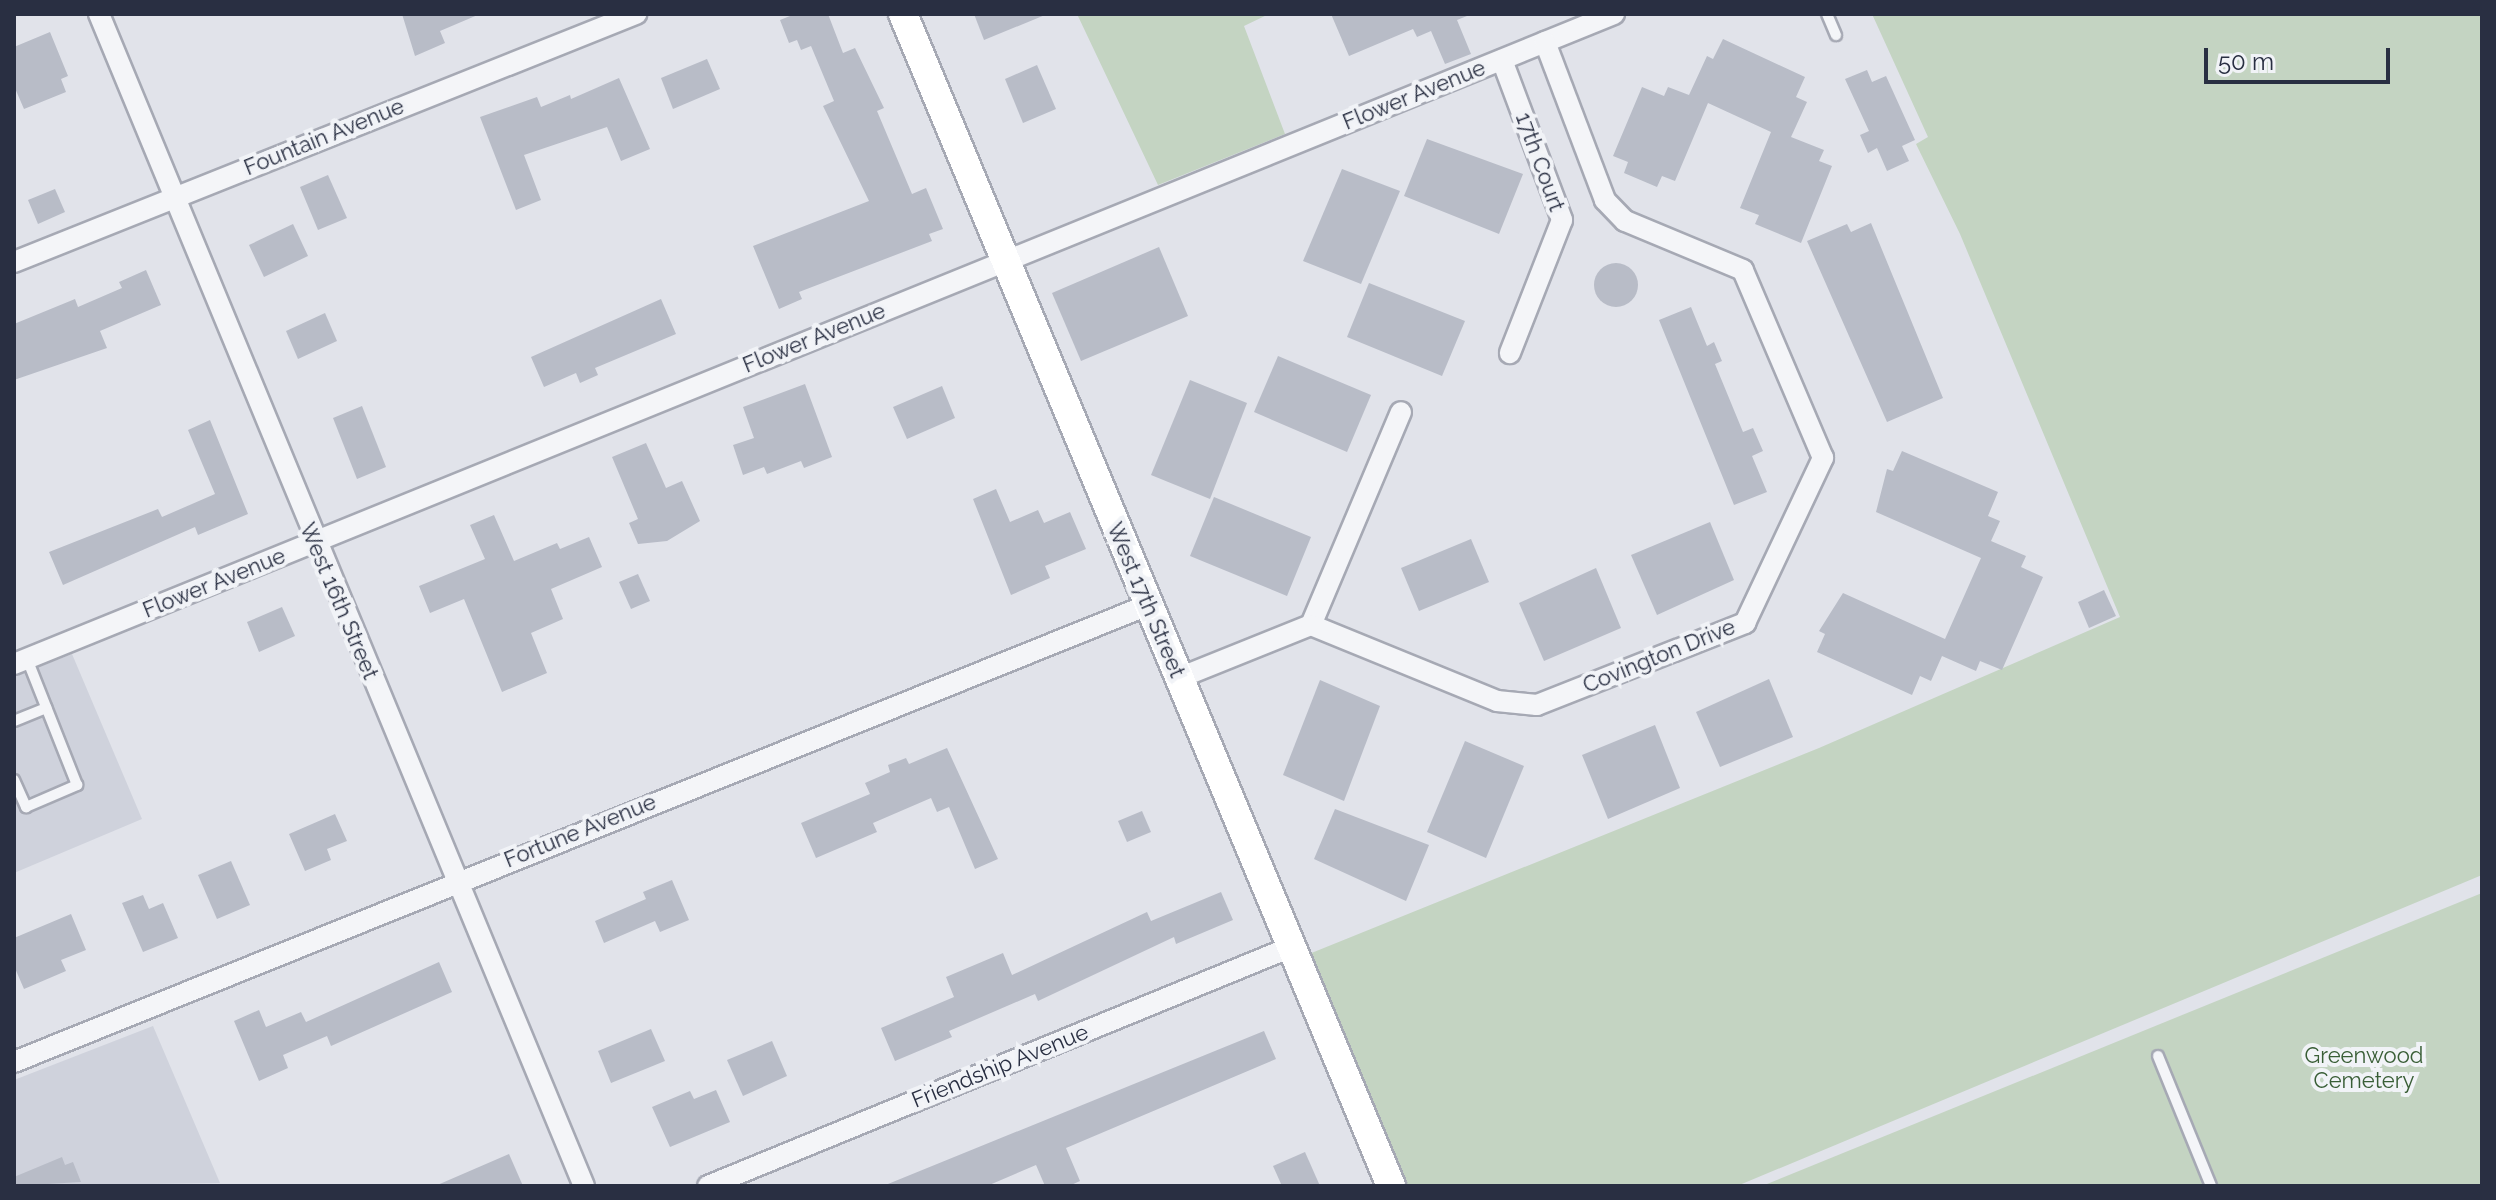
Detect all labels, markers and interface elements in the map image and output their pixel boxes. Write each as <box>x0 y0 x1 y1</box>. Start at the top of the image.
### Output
scale bar <box>2208 32 2394 82</box>
text: 50 m <box>2218 47 2274 76</box>
street label: Flower Avenue <box>1338 54 1490 136</box>
street label: Fountain Avenue <box>240 93 408 181</box>
street label: 17th Court <box>1510 109 1570 215</box>
street label: Flower Avenue <box>738 297 890 379</box>
street label: West 17th Street <box>1101 518 1191 682</box>
street label: West 16th Street <box>294 519 384 683</box>
street label: Flower Avenue <box>138 542 290 624</box>
street label: Covington Drive <box>1579 613 1739 699</box>
street label: Fortune Avenue <box>500 788 660 874</box>
street label: Friendship Avenue <box>908 1018 1092 1114</box>
park label: Greenwood Cemetery <box>2305 1042 2423 1094</box>

